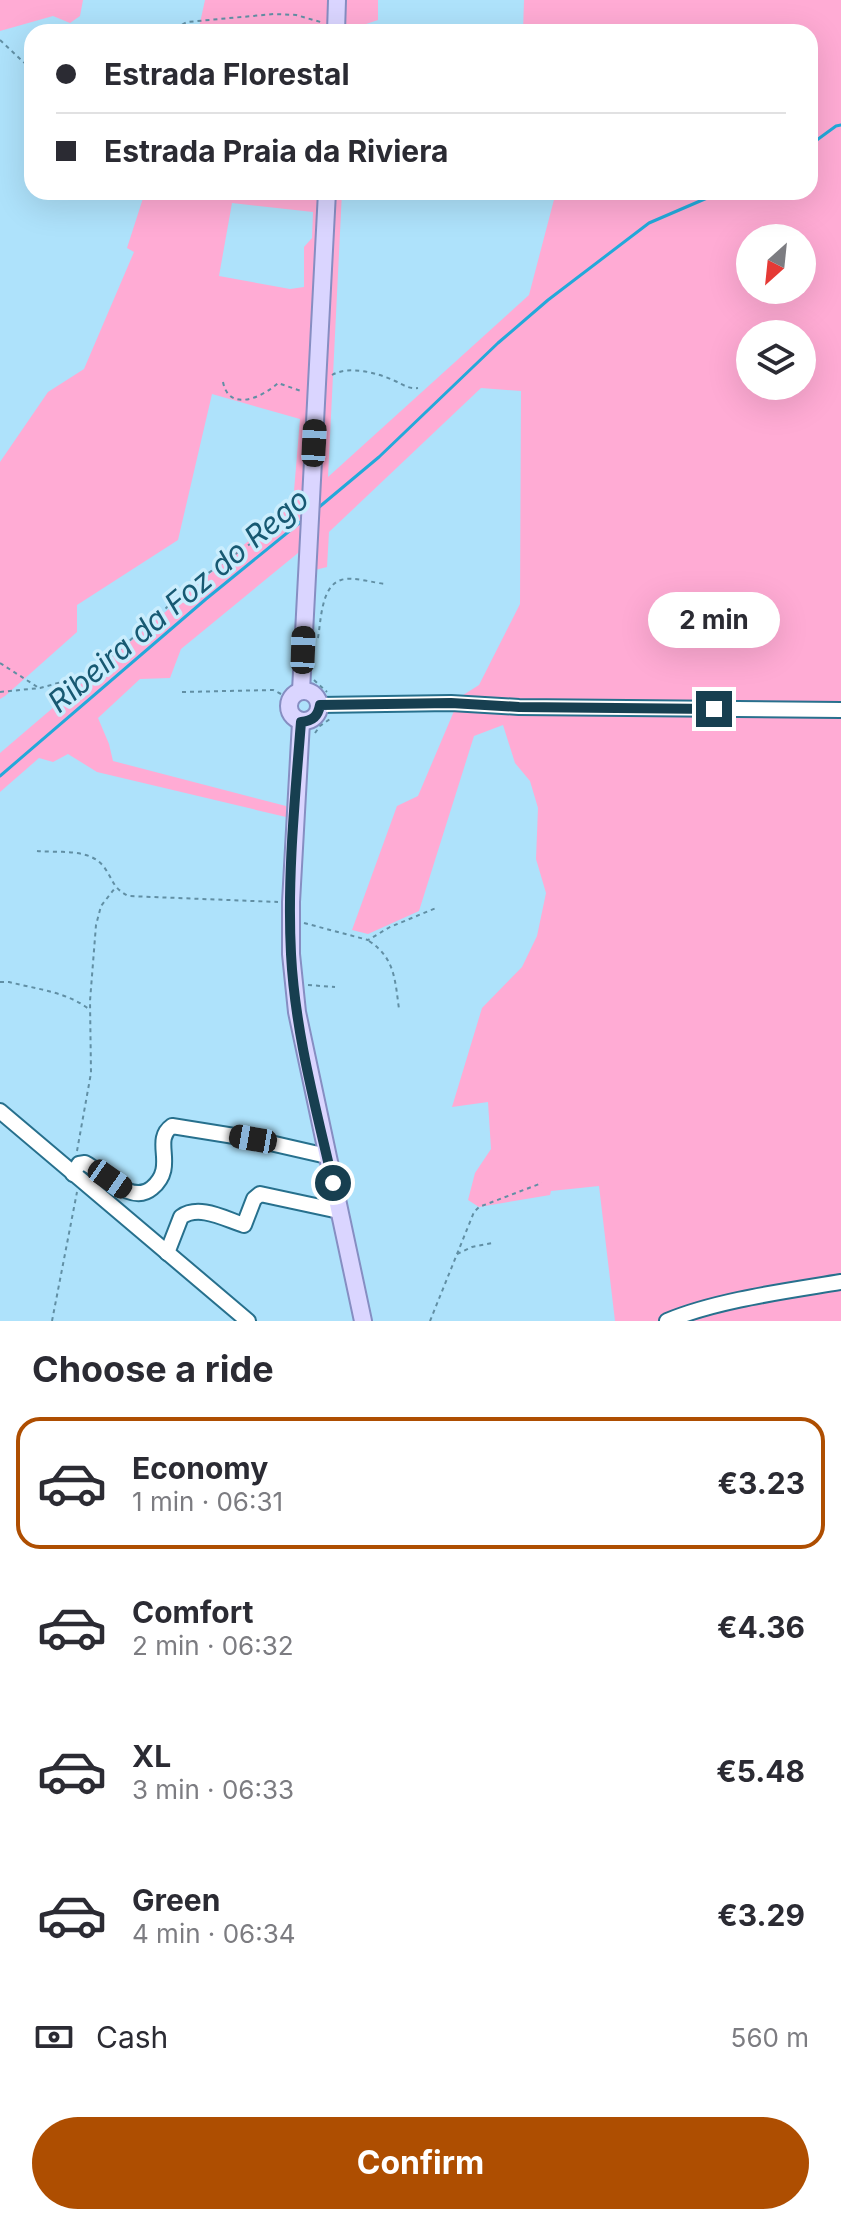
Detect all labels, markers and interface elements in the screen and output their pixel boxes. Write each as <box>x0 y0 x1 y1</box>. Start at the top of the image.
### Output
text: Estrada Florestal <box>104 56 350 92</box>
text: Estrada Praia da Riviera <box>104 133 448 169</box>
north arrow <box>736 224 816 304</box>
map controls <box>736 224 816 400</box>
button: layers <box>736 320 816 400</box>
car <box>301 418 327 468</box>
water label: Ribeira da Foz do Rego <box>40 481 316 719</box>
callout: 2 min <box>648 593 780 649</box>
text: 2 min <box>679 604 749 635</box>
car <box>290 626 316 674</box>
route end <box>696 691 732 727</box>
car <box>227 1123 279 1155</box>
car <box>83 1155 137 1203</box>
route start <box>315 1165 351 1201</box>
text: Choose a ride <box>32 1347 274 1391</box>
icon: car <box>36 1447 108 1519</box>
text: Economy <box>132 1450 268 1486</box>
text: €3.23 <box>717 1465 805 1501</box>
text: 1 min · 06:31 <box>132 1486 283 1517</box>
icon: car <box>36 1591 108 1663</box>
text: Comfort <box>132 1594 253 1630</box>
text: €4.36 <box>717 1609 805 1645</box>
text: 2 min · 06:32 <box>132 1630 294 1661</box>
icon: car <box>36 1735 108 1807</box>
text: XL <box>132 1738 171 1774</box>
text: €5.48 <box>716 1753 805 1789</box>
text: 3 min · 06:33 <box>132 1774 294 1805</box>
icon: car <box>36 1879 108 1951</box>
text: Green <box>132 1882 220 1918</box>
text: €3.29 <box>717 1897 805 1933</box>
text: 4 min · 06:34 <box>132 1918 296 1949</box>
icon: cash <box>32 2015 76 2059</box>
text: Cash <box>96 2019 168 2055</box>
text: 560 m <box>731 2022 809 2053</box>
button: Confirm <box>32 2117 809 2209</box>

